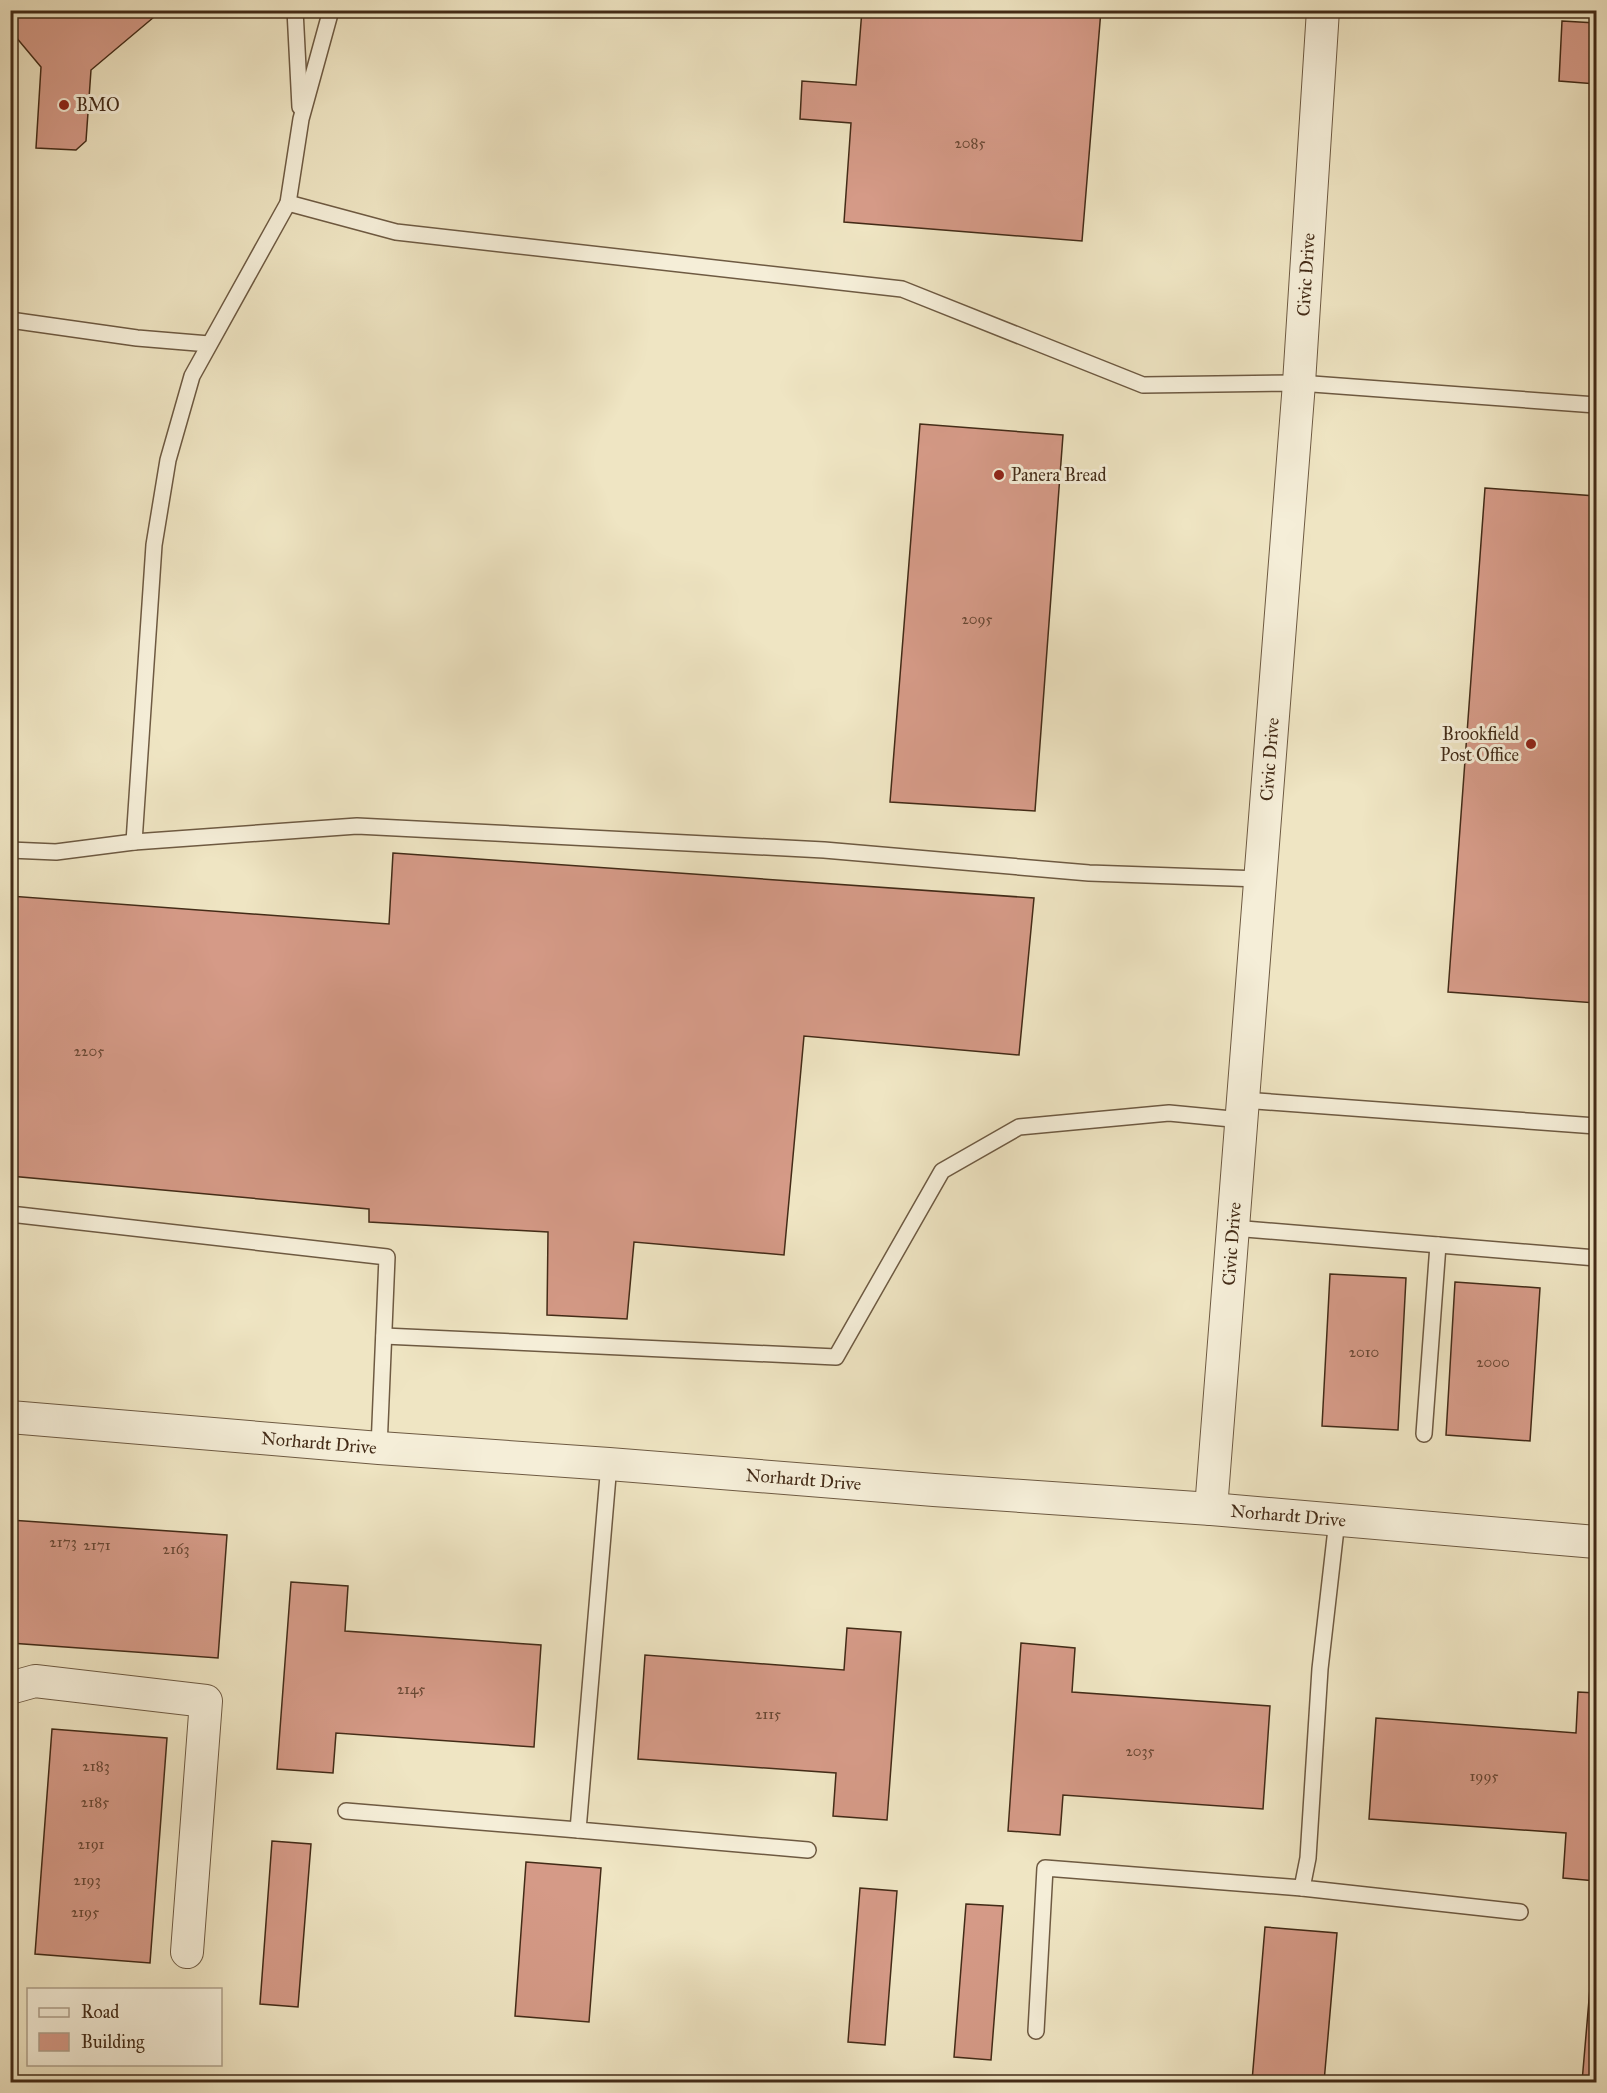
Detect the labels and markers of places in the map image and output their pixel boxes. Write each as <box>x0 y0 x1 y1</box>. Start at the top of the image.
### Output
place label: BMO <box>76 94 120 116</box>
marker: BMO <box>57 98 71 112</box>
place label: Panera Bread <box>1011 464 1107 486</box>
marker: Panera Bread <box>992 468 1006 482</box>
place label: Brookfield Post Office <box>1440 723 1519 766</box>
marker: Brookfield Post Office <box>1524 737 1538 751</box>

